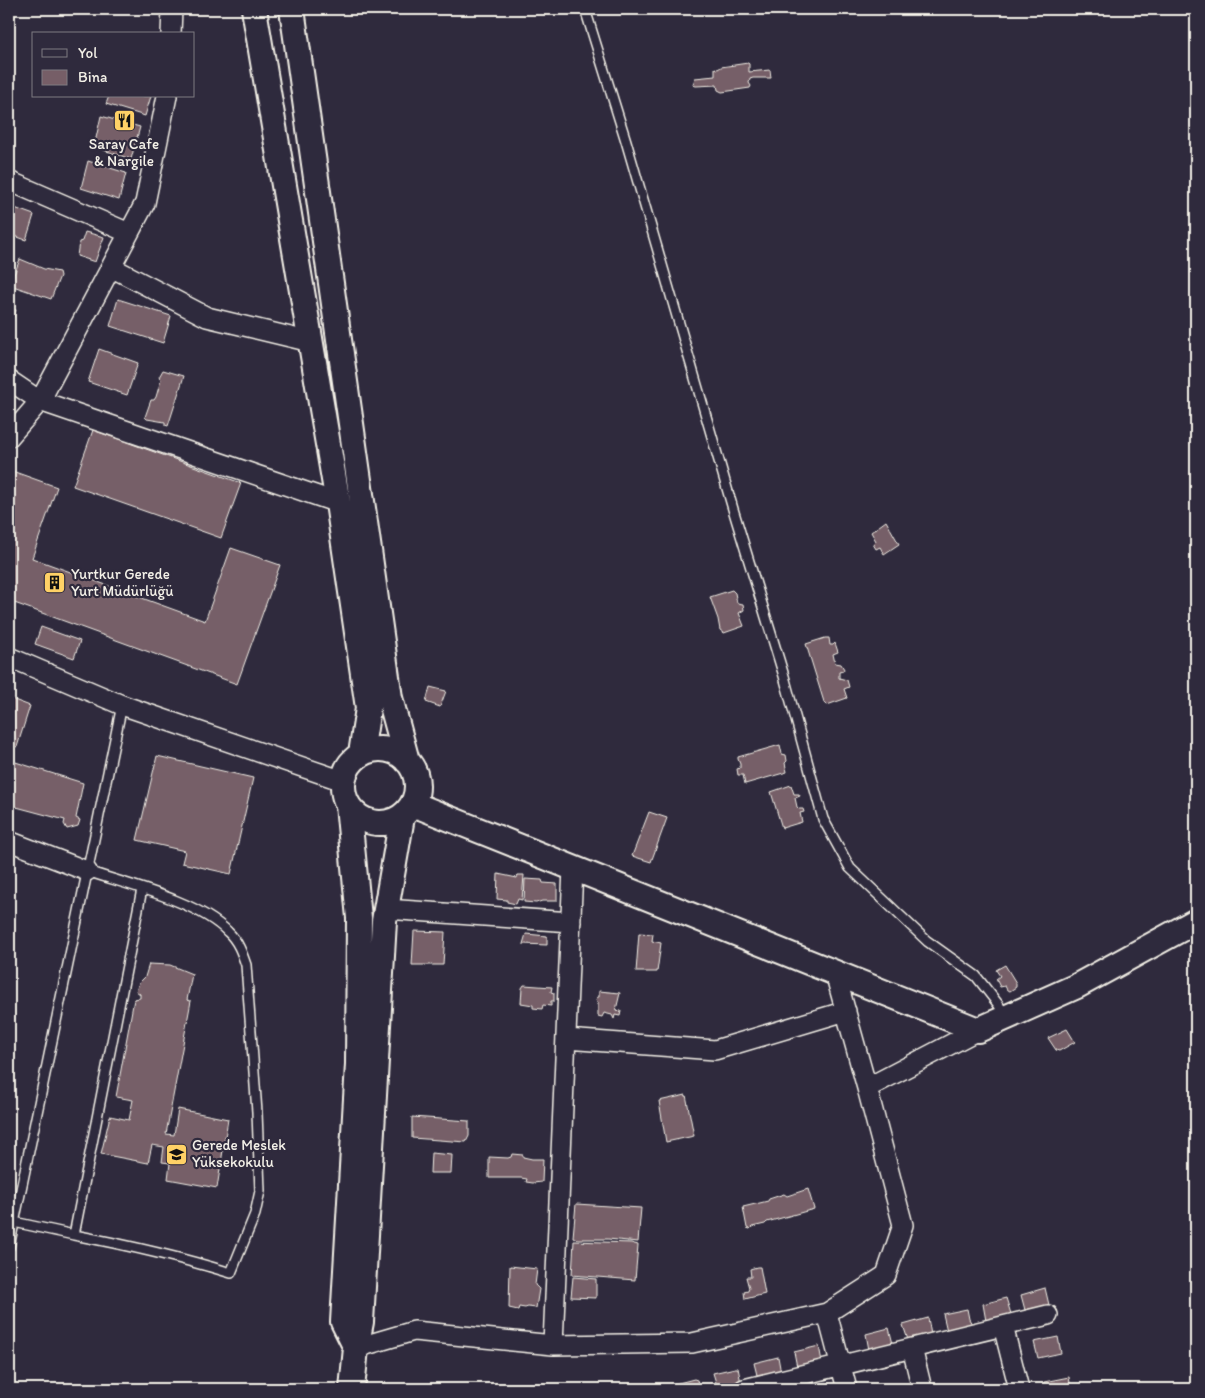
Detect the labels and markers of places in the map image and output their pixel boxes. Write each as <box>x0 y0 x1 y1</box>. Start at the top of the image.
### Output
restaurant icon: Saray Cafe & Nargile <box>112 109 136 133</box>
place label: Saray Cafe & Nargile <box>89 135 159 170</box>
place label: Yurtkur Gerede Yurt Müdürlüğü <box>71 565 174 600</box>
building icon: Yurtkur Gerede Yurt Müdürlüğü <box>43 571 67 595</box>
place label: Gerede Meslek Yüksekokulu <box>192 1136 286 1171</box>
school or university icon: Gerede Meslek Yüksekokulu <box>164 1142 188 1166</box>

